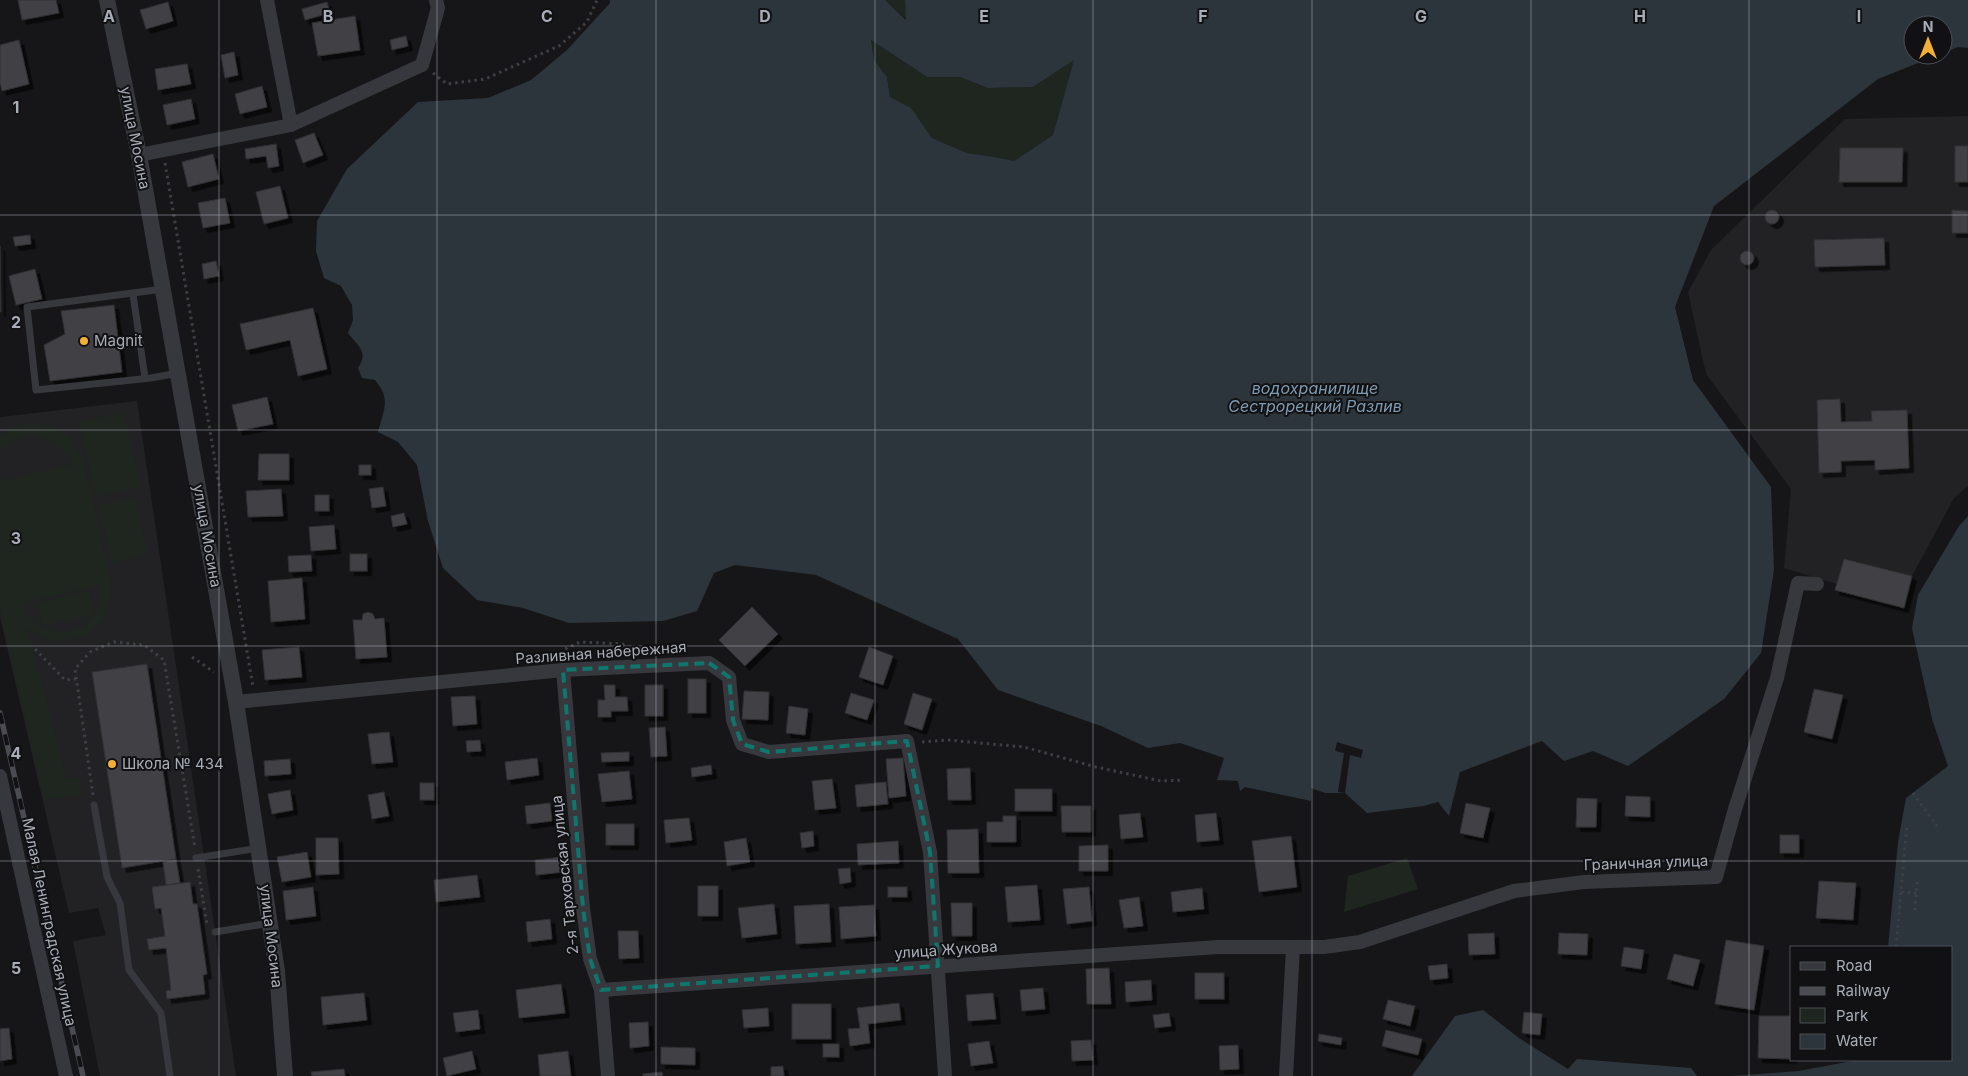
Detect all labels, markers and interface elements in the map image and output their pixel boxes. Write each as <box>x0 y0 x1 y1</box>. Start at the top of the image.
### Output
text: A <box>103 6 115 26</box>
text: B <box>323 6 333 26</box>
text: C <box>541 6 553 26</box>
text: D <box>759 6 771 26</box>
text: E <box>979 6 989 26</box>
text: F <box>1198 6 1208 26</box>
text: G <box>1415 6 1427 26</box>
text: H <box>1634 6 1646 26</box>
text: I <box>1857 6 1861 26</box>
north arrow <box>1903 15 1953 65</box>
text: N <box>1923 18 1933 35</box>
street label: улица Мосина <box>116 85 155 191</box>
text: 1 <box>13 97 19 117</box>
text: 2 <box>11 312 21 332</box>
place label: Magnit <box>94 331 143 350</box>
marker: Magnit <box>78 335 90 347</box>
water label: водохранилище Сестрорецкий Разлив <box>1228 378 1402 416</box>
street label: улица Мосина <box>189 483 226 589</box>
text: 3 <box>11 528 21 548</box>
street label: Разливная набережная <box>515 637 687 668</box>
text: 4 <box>11 743 22 763</box>
place label: Школа № 434 <box>122 754 224 773</box>
marker: Школа № 434 <box>106 758 118 770</box>
street label: 2-я Тарховская улица <box>547 794 582 956</box>
street label: Малая Ленинградская улица <box>18 816 81 1028</box>
street label: Граничная улица <box>1583 851 1709 874</box>
street label: улица Мосина <box>256 883 287 989</box>
street label: улица Жукова <box>894 936 998 963</box>
legend <box>1790 946 1953 1061</box>
text: Road <box>1836 956 1872 975</box>
text: 5 <box>11 958 21 978</box>
text: Railway <box>1836 981 1891 1000</box>
text: Park <box>1836 1006 1869 1025</box>
text: Water <box>1836 1031 1878 1050</box>

